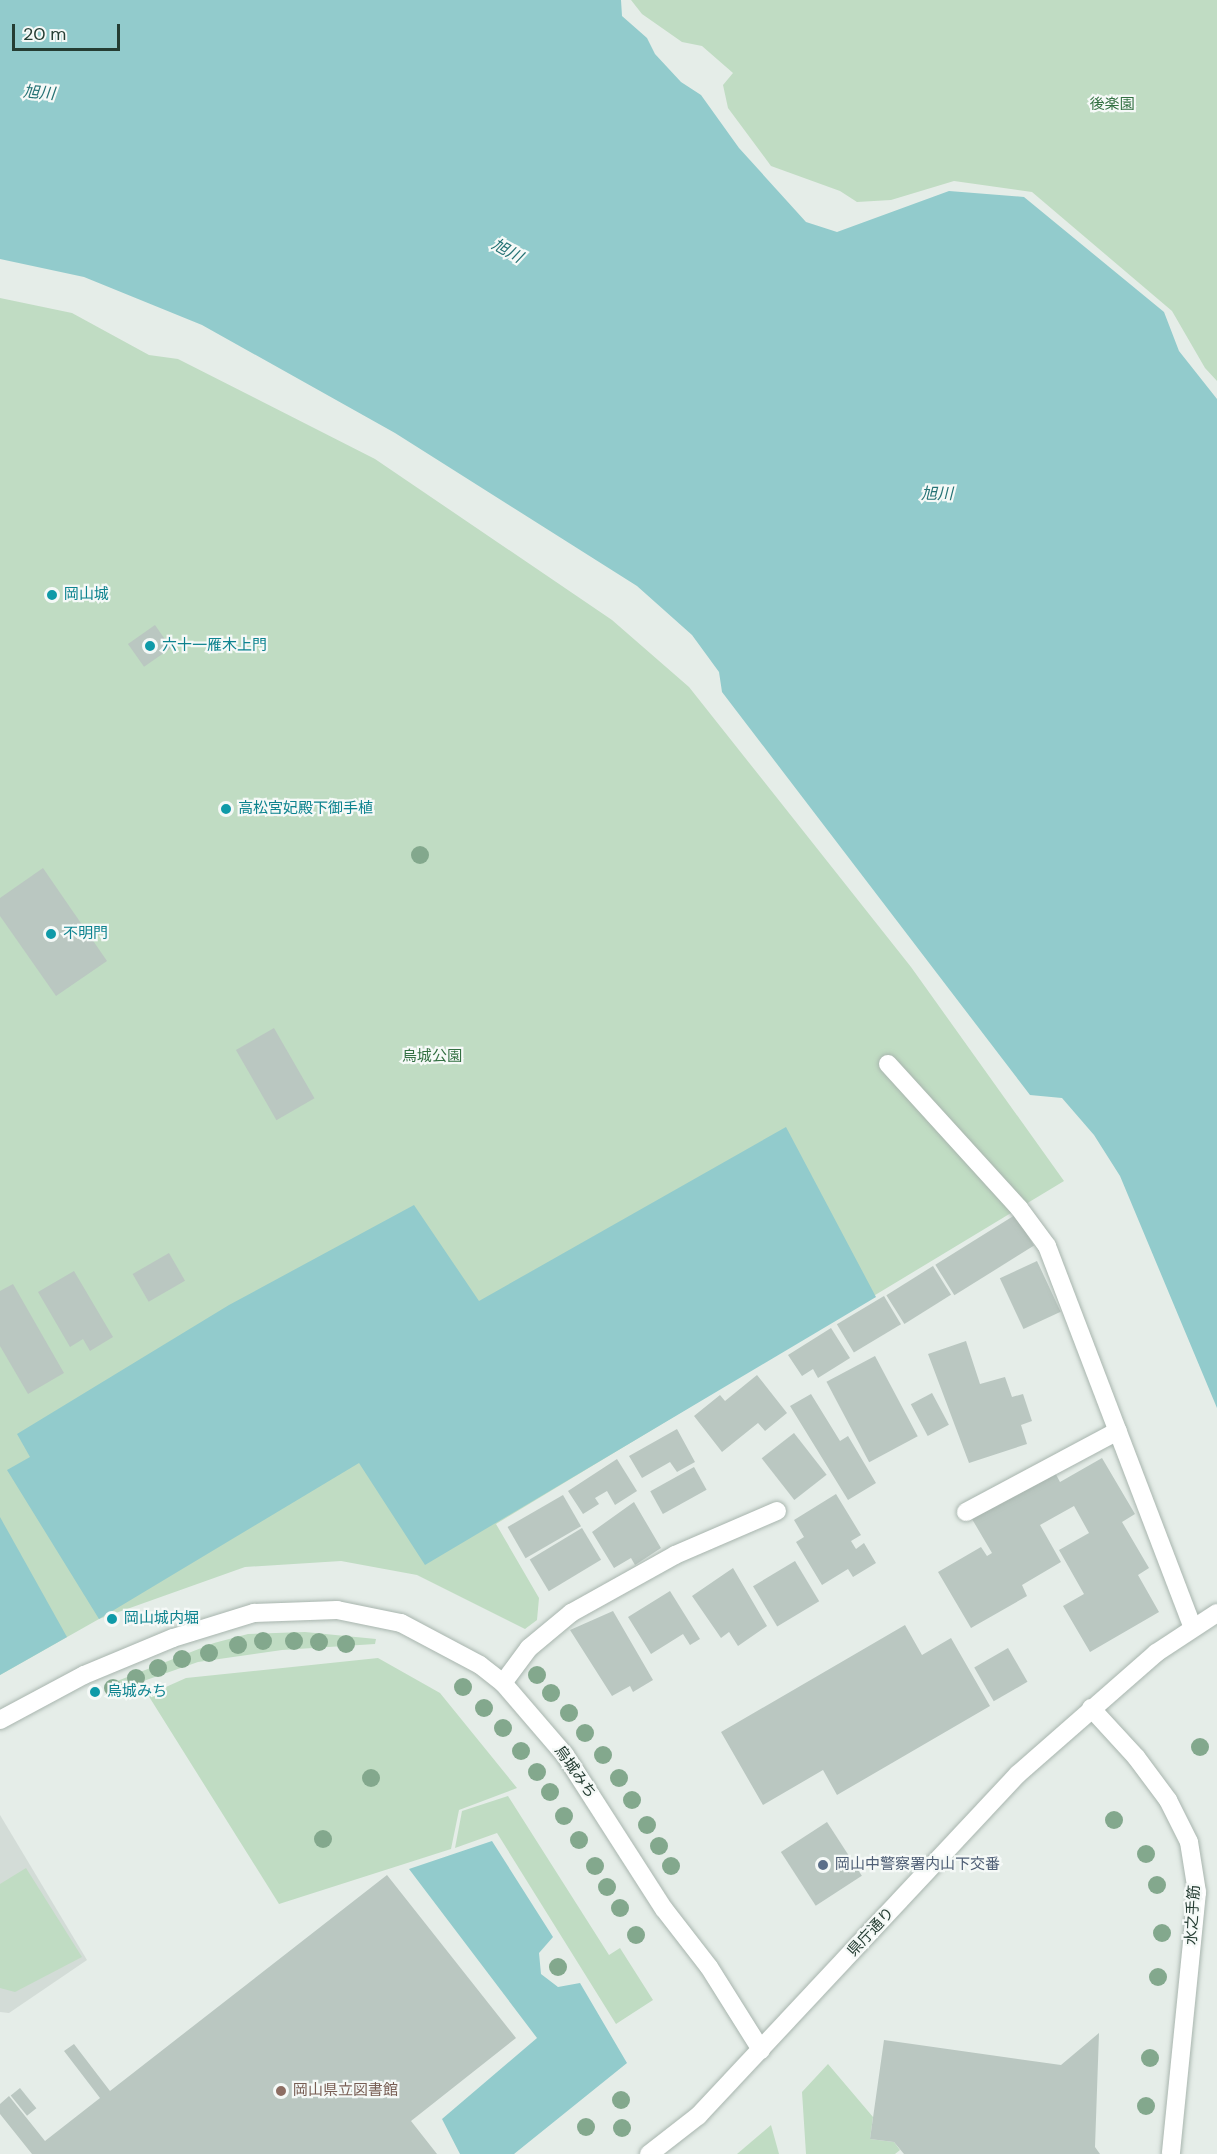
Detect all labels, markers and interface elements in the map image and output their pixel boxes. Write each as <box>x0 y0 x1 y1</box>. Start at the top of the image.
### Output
scale bar <box>15 12 123 50</box>
text: 20 m <box>23 22 66 46</box>
water label: 旭川 <box>22 82 56 104</box>
park label: 後楽園 <box>1090 96 1134 114</box>
water label: 旭川 <box>488 235 526 267</box>
water label: 旭川 <box>921 484 953 504</box>
place label: 岡山城 <box>64 586 109 604</box>
marker: 岡山城 <box>45 588 59 602</box>
place label: 六十一雁木上門 <box>162 637 267 655</box>
marker: 六十一雁木上門 <box>143 639 157 653</box>
place label: 高松宮妃殿下御手植 <box>238 800 373 818</box>
marker: 高松宮妃殿下御手植 <box>219 802 233 816</box>
place label: 不明門 <box>63 925 108 943</box>
marker: 不明門 <box>44 927 58 941</box>
park label: 烏城公園 <box>402 1048 462 1066</box>
place label: 岡山城内堀 <box>124 1610 199 1628</box>
marker: 岡山城内堀 <box>105 1612 119 1626</box>
place label: 烏城みち <box>107 1683 167 1701</box>
marker: 烏城みち <box>88 1685 102 1699</box>
street label: 烏城みち <box>550 1742 600 1802</box>
place label: 岡山中警察署内山下交番 <box>835 1856 1000 1874</box>
marker: 岡山中警察署内山下交番 <box>816 1858 830 1872</box>
street label: 水之手筋 <box>1182 1885 1204 1945</box>
street label: 県庁通り <box>844 1904 898 1960</box>
place label: 岡山県立図書館 <box>293 2082 398 2100</box>
marker: 岡山県立図書館 <box>274 2084 288 2098</box>

